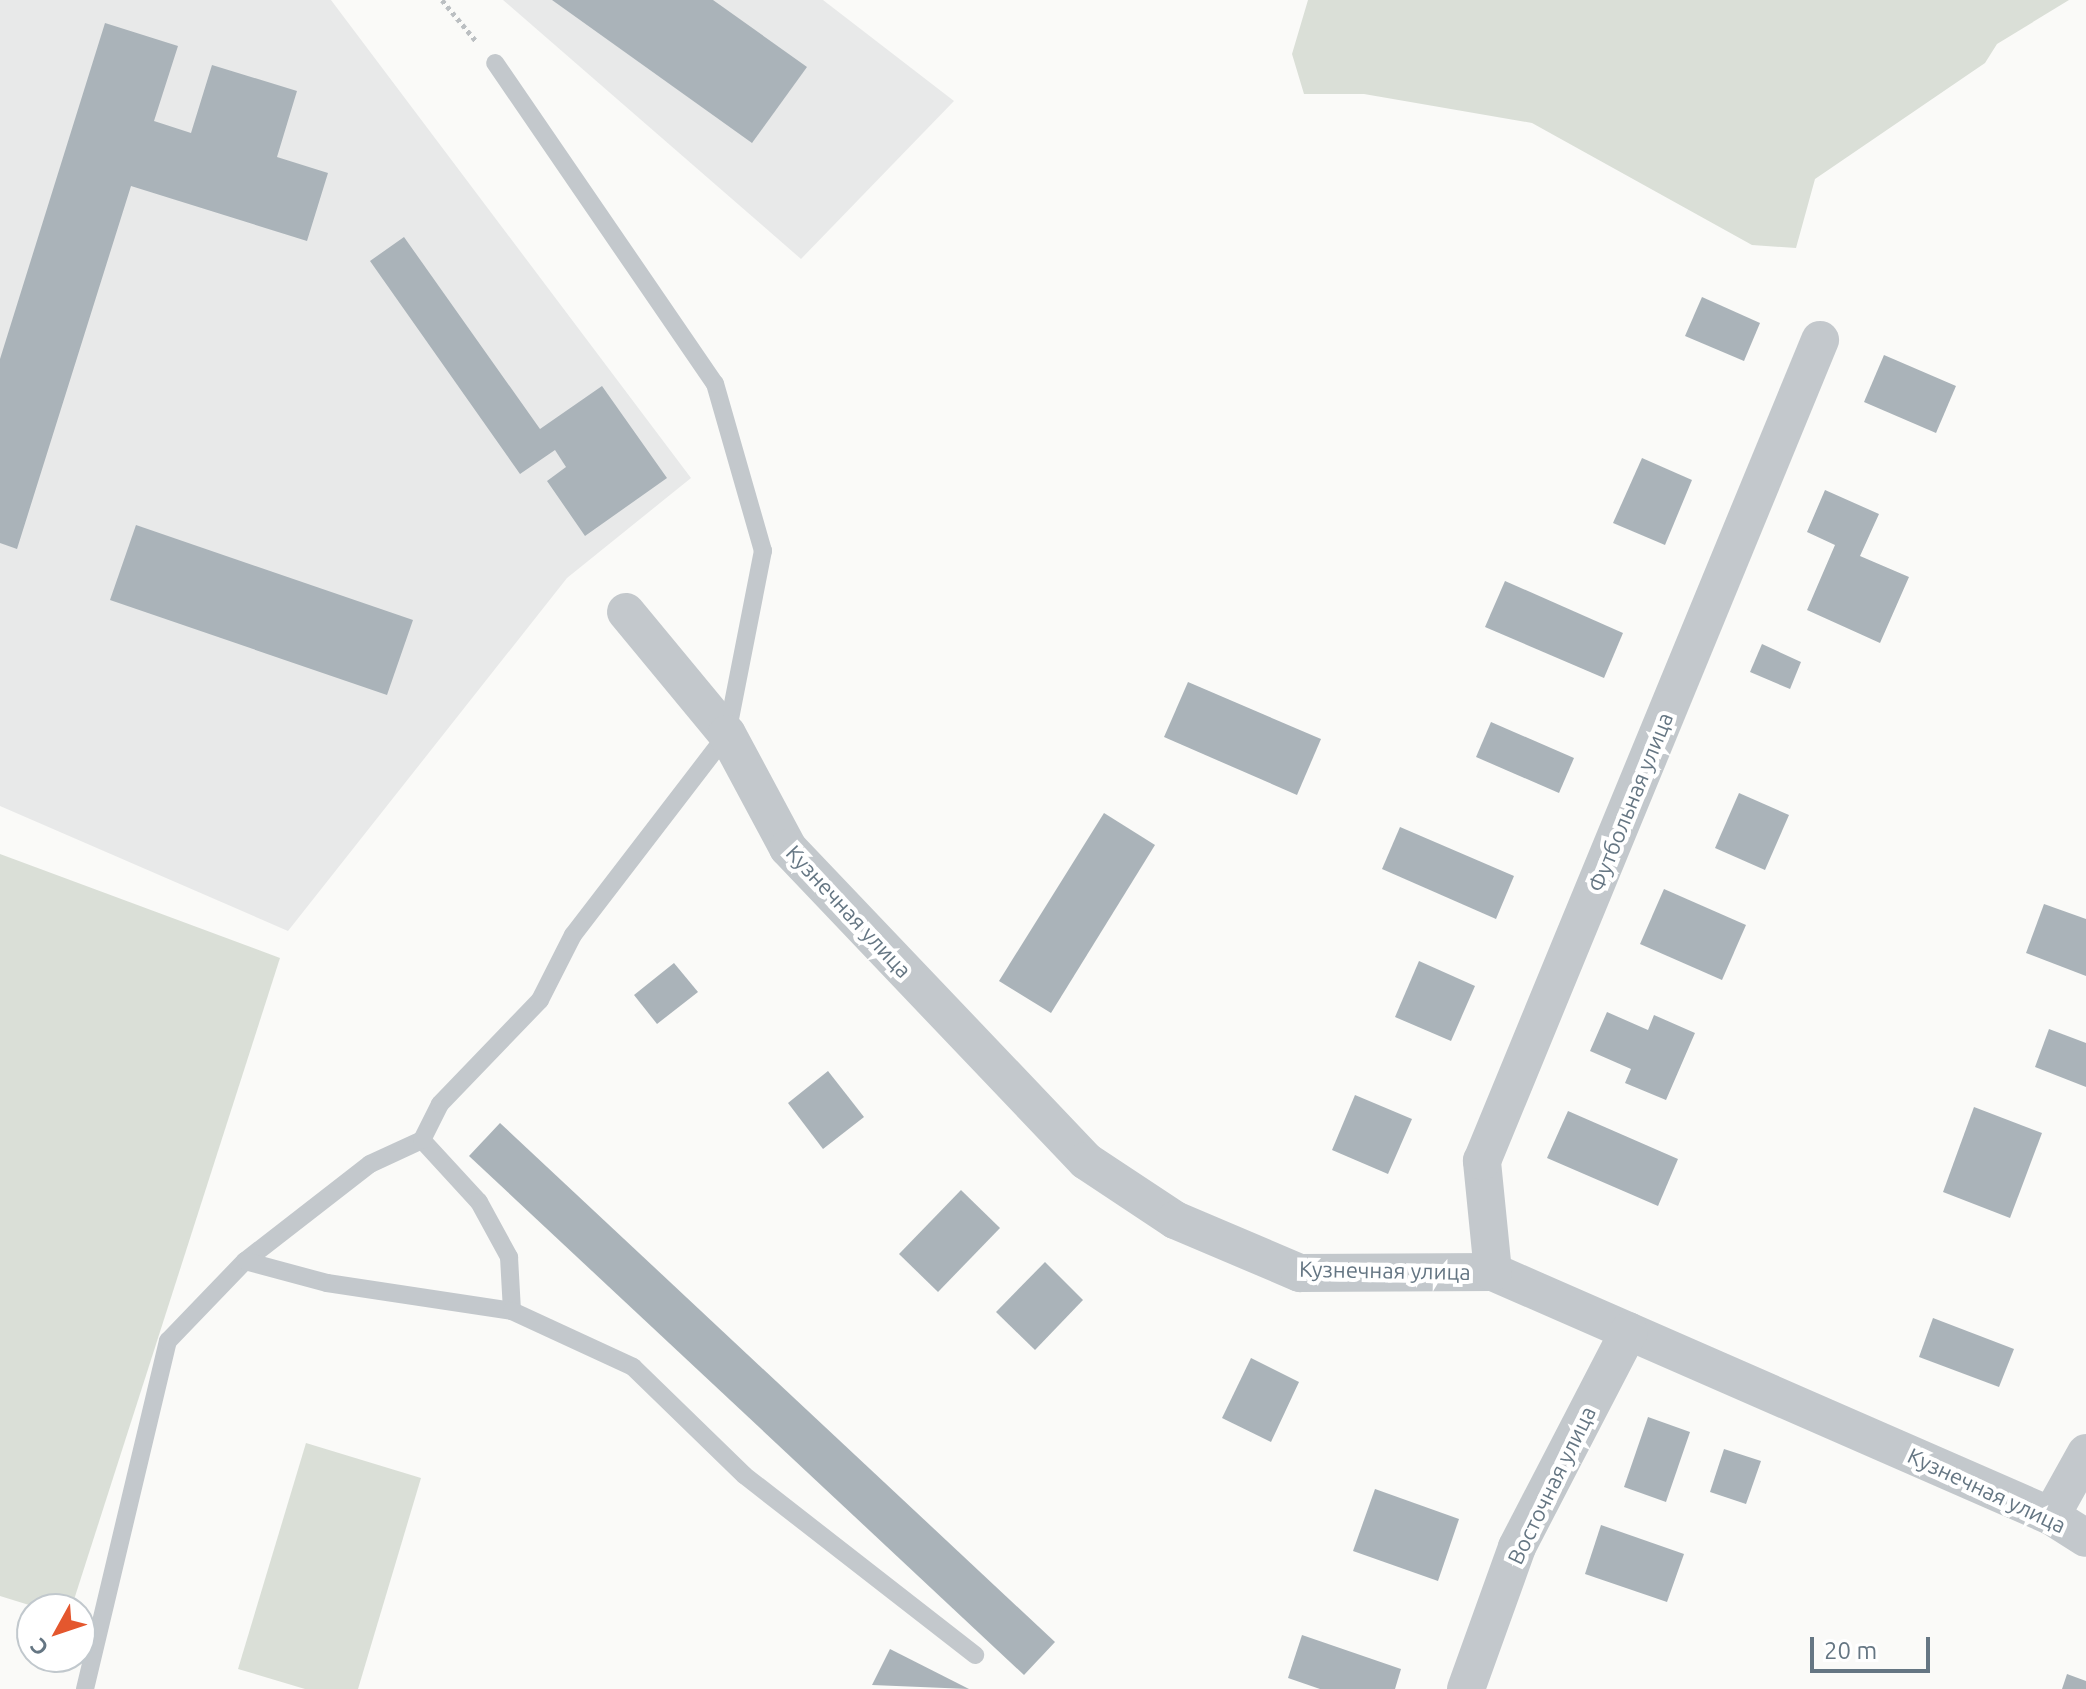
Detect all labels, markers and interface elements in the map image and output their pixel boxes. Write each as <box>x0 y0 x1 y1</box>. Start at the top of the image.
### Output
street label: Футбольная улица <box>1582 708 1678 896</box>
street label: Кузнечная улица <box>781 839 917 983</box>
street label: Кузнечная улица <box>1299 1255 1471 1285</box>
street label: Восточная улица <box>1501 1402 1601 1568</box>
street label: Кузнечная улица <box>1904 1442 2070 1538</box>
north arrow <box>16 1593 96 1673</box>
scale bar <box>1814 1621 1934 1671</box>
text: С <box>25 1634 53 1661</box>
text: 20 m <box>1824 1637 1877 1664</box>

